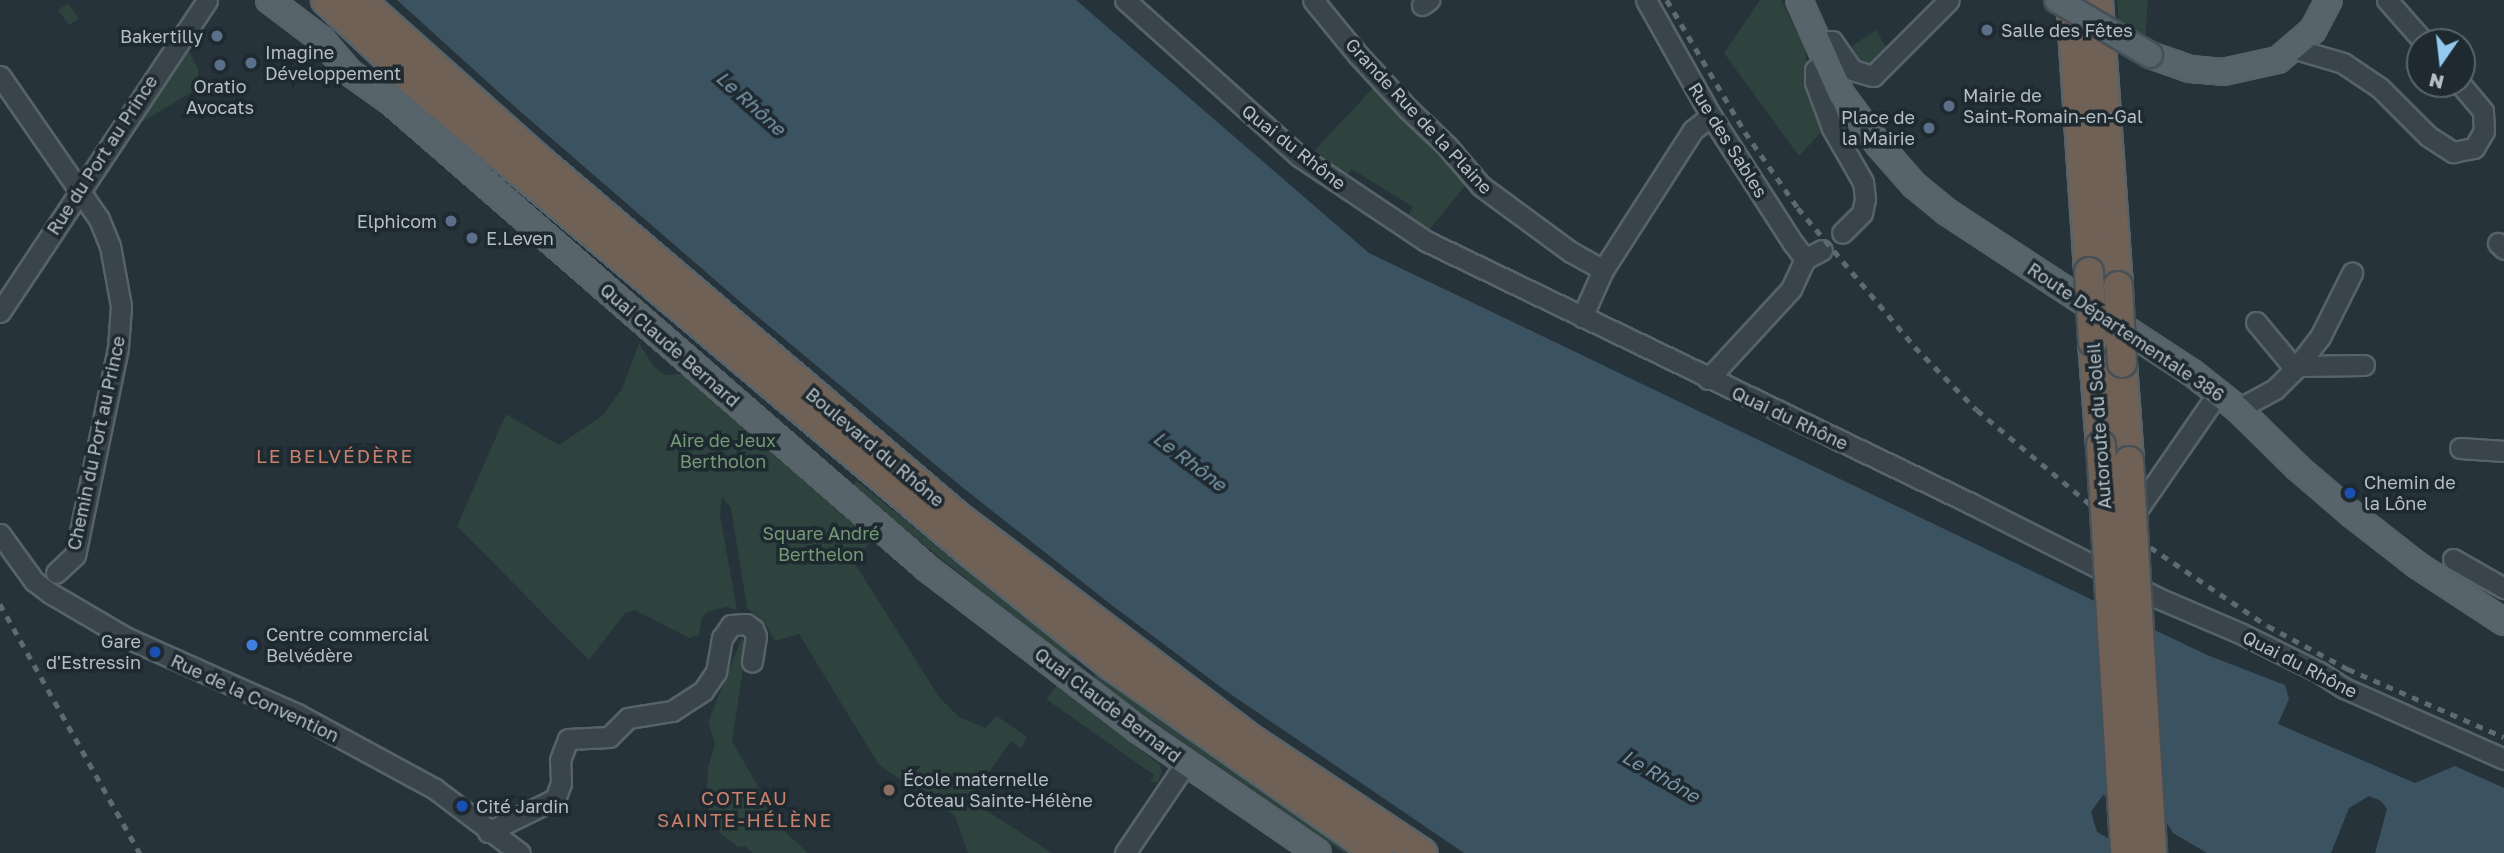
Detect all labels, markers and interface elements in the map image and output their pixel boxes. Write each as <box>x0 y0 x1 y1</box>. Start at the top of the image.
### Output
place label: Salle des Fêtes <box>2001 19 2133 41</box>
marker: Salle des Fêtes <box>1979 22 1995 38</box>
place label: Bakertilly <box>120 25 203 47</box>
marker: Bakertilly <box>209 28 225 44</box>
north arrow <box>2406 28 2476 98</box>
street label: Grande Rue de la Plaine <box>1341 34 1497 198</box>
place label: Imagine Développement <box>265 42 401 84</box>
marker: Imagine Développement <box>243 55 259 71</box>
marker: Oratio Avocats <box>212 57 228 73</box>
water label: Le Rhône <box>712 66 790 140</box>
text: N <box>2426 69 2446 95</box>
street label: Rue du Port au Prince <box>42 71 162 239</box>
place label: Oratio Avocats <box>186 76 254 119</box>
street label: Rue des Sables <box>1684 78 1772 202</box>
place label: Mairie de Saint-Romain-en-Gal <box>1963 85 2143 128</box>
marker: Mairie de Saint-Romain-en-Gal <box>1941 98 1957 114</box>
street label: Quai du Rhône <box>1238 100 1350 194</box>
place label: Place de la Mairie <box>1841 107 1915 150</box>
marker: Place de la Mairie <box>1921 120 1937 136</box>
place label: Elphicom <box>357 210 437 232</box>
marker: Elphicom <box>443 213 459 229</box>
place label: E.Leven <box>486 227 554 249</box>
marker: E.Leven <box>464 230 480 246</box>
street label: Route Départementale 386 <box>2023 258 2229 406</box>
street label: Quai Claude Bernard <box>596 279 744 411</box>
street label: Chemin du Port au Prince <box>63 334 129 552</box>
street label: Autoroute du Soleil <box>2082 342 2116 510</box>
street label: Quai du Rhône <box>1728 382 1852 454</box>
street label: Boulevard du Rhône <box>802 383 948 511</box>
water label: Le Rhône <box>1149 426 1231 496</box>
park label: Aire de Jeux Bertholon <box>670 430 776 472</box>
district label: LE BELVÉDÈRE <box>257 445 413 467</box>
place label: Chemin de la Lône <box>2364 472 2456 514</box>
marker: Chemin de la Lône <box>2342 485 2358 501</box>
park label: Square André Berthelon <box>763 523 879 566</box>
place label: Centre commercial Belvédère <box>266 624 429 666</box>
street label: Quai du Rhône <box>2239 626 2361 702</box>
place label: Gare d'Estressin <box>46 631 141 674</box>
marker: Centre commercial Belvédère <box>244 637 260 653</box>
street label: Quai Claude Bernard <box>1031 643 1185 767</box>
marker: Gare d'Estressin <box>147 644 163 660</box>
street label: Rue de la Convention <box>168 650 342 746</box>
water label: Le Rhône <box>1618 745 1704 807</box>
place label: École maternelle Côteau Sainte-Hélène <box>903 769 1093 812</box>
marker: École maternelle Côteau Sainte-Hélène <box>881 782 897 798</box>
district label: COTEAU SAINTE-HÉLÈNE <box>659 787 831 831</box>
place label: Cité Jardin <box>476 795 569 817</box>
marker: Cité Jardin <box>454 798 470 814</box>

